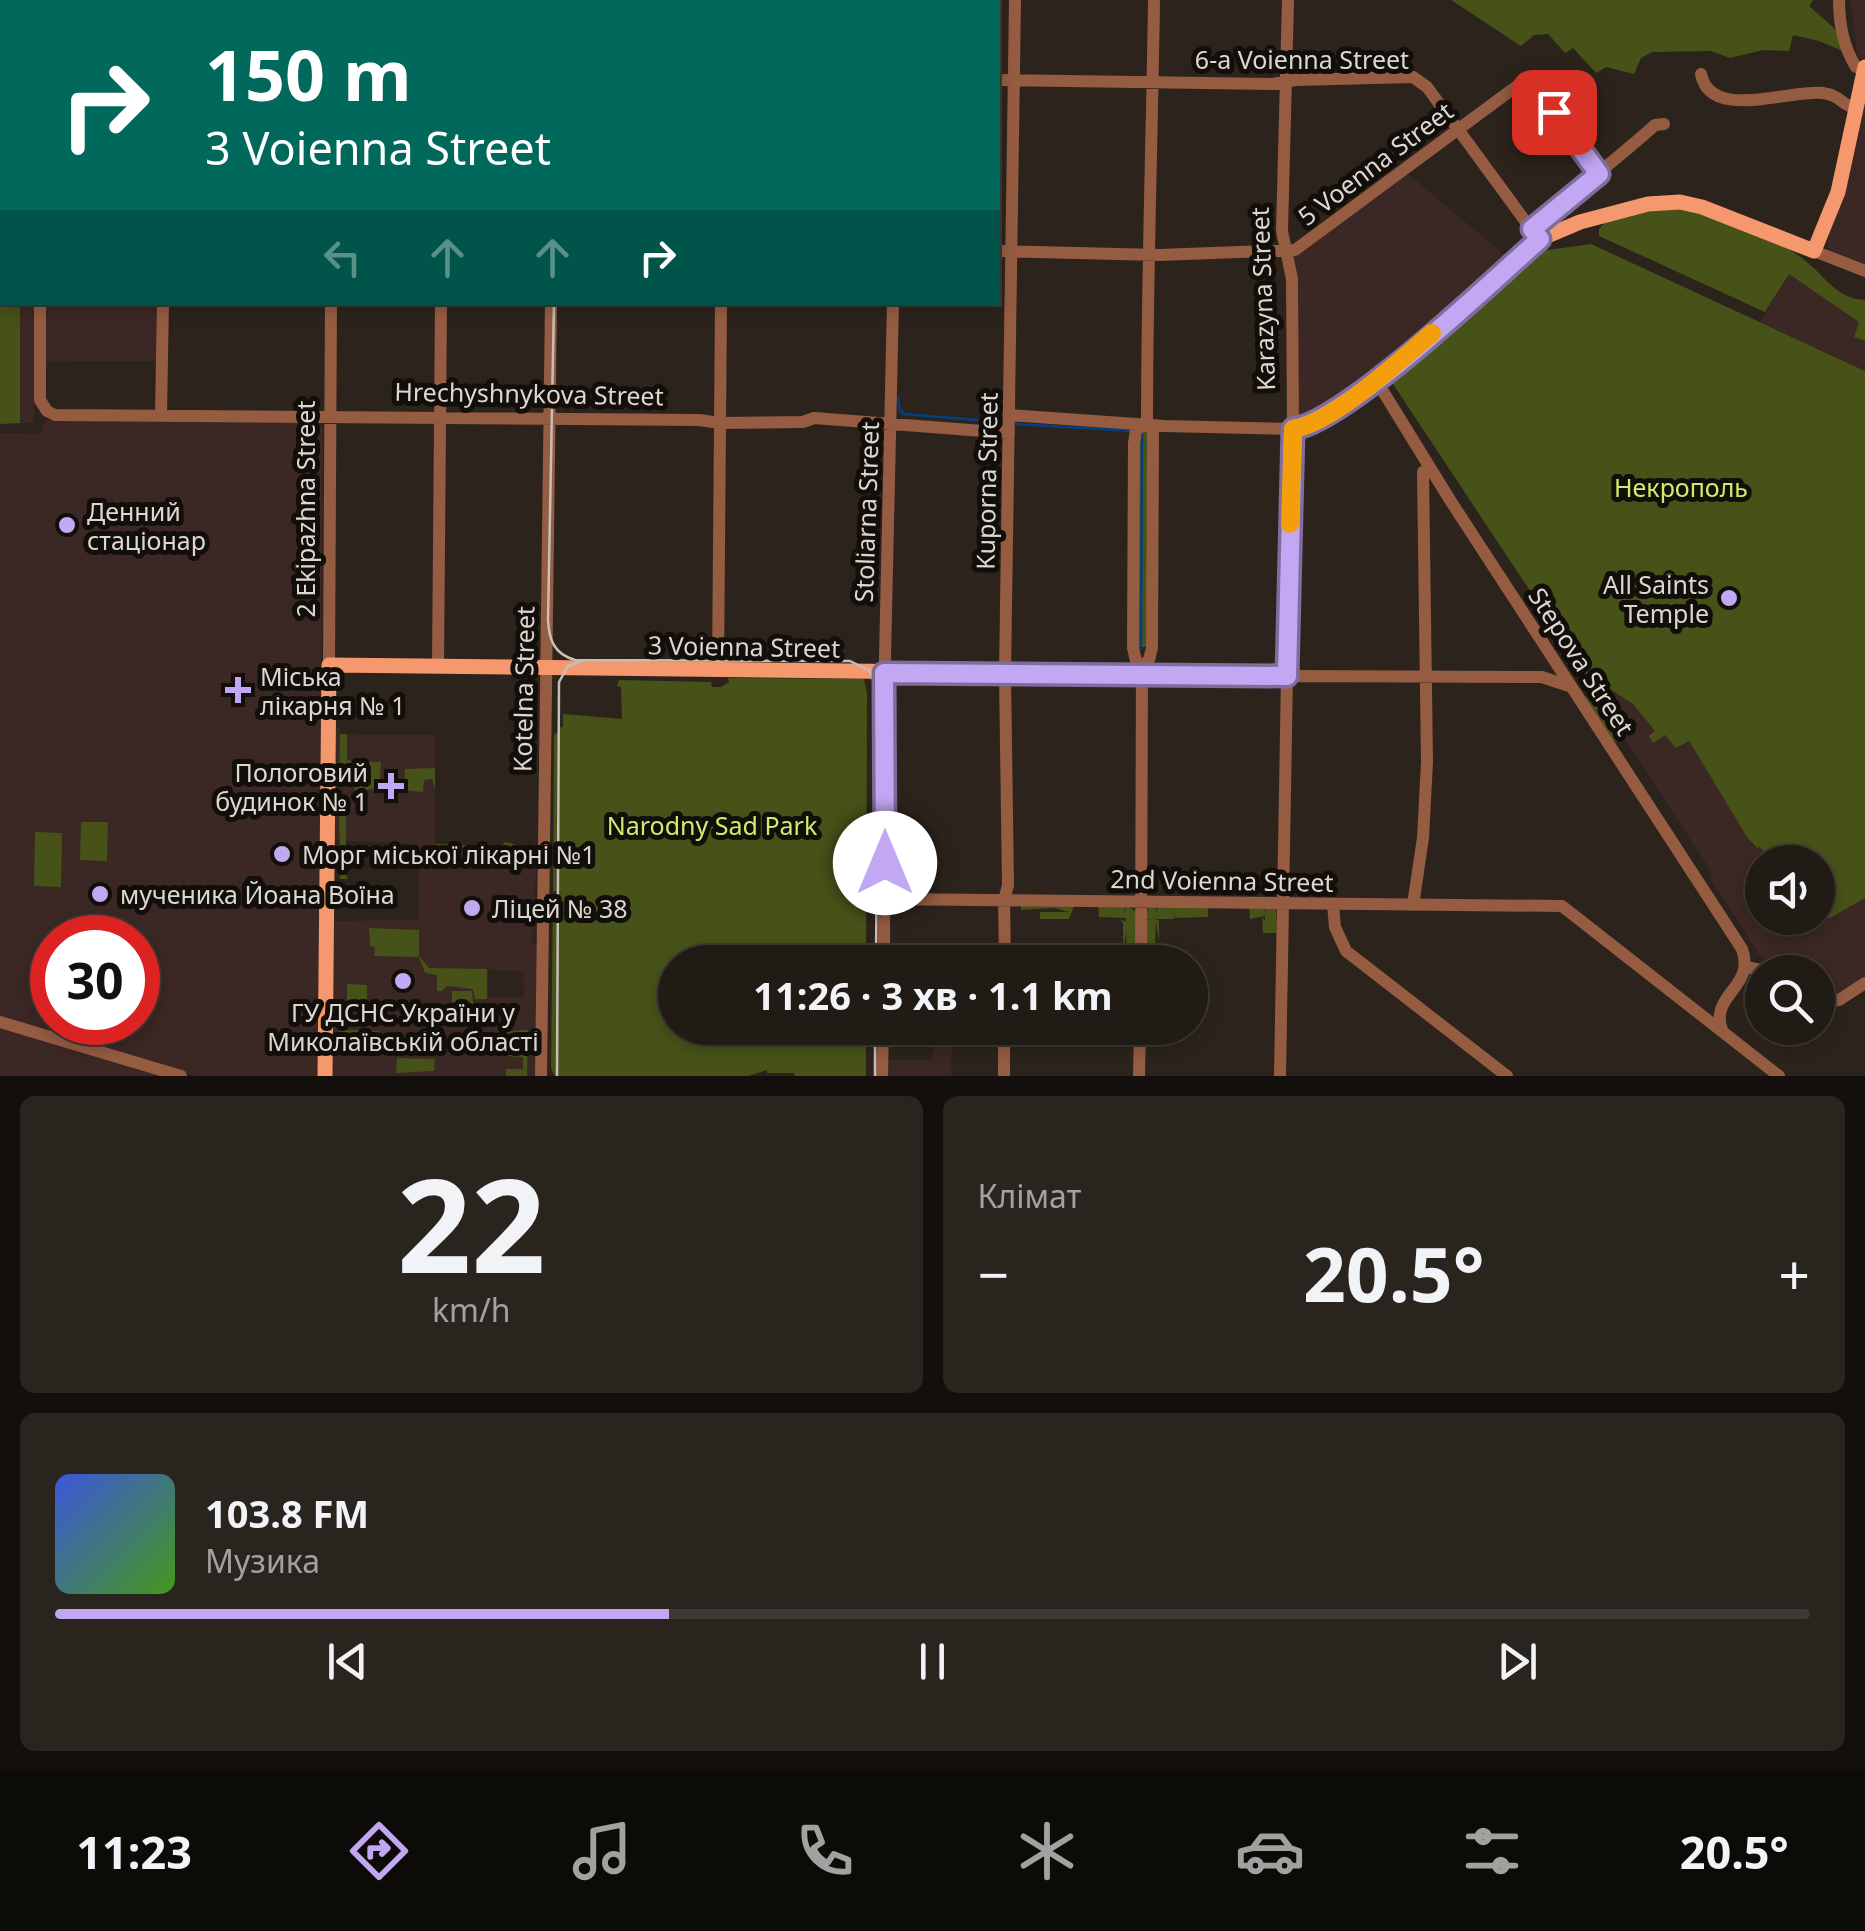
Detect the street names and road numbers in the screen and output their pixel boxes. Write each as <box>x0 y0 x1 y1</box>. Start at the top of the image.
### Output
street label: 6-a Voienna Street <box>1195 42 1409 76</box>
street label: 5 Voenna Street <box>1291 94 1459 232</box>
street label: Karazyna Street <box>1242 207 1282 391</box>
street label: Hrechyshnykova Street <box>394 374 664 412</box>
street label: Kuporna Street <box>967 392 1005 570</box>
street label: 2 Ekipazhna Street <box>288 401 322 617</box>
street label: Stoliarna Street <box>846 421 886 603</box>
street label: Stepova Street <box>1521 581 1643 741</box>
street label: Kotelna Street <box>505 606 541 772</box>
street label: 3 Voienna Street <box>648 627 840 665</box>
street label: 2nd Voienna Street <box>1110 861 1334 899</box>

